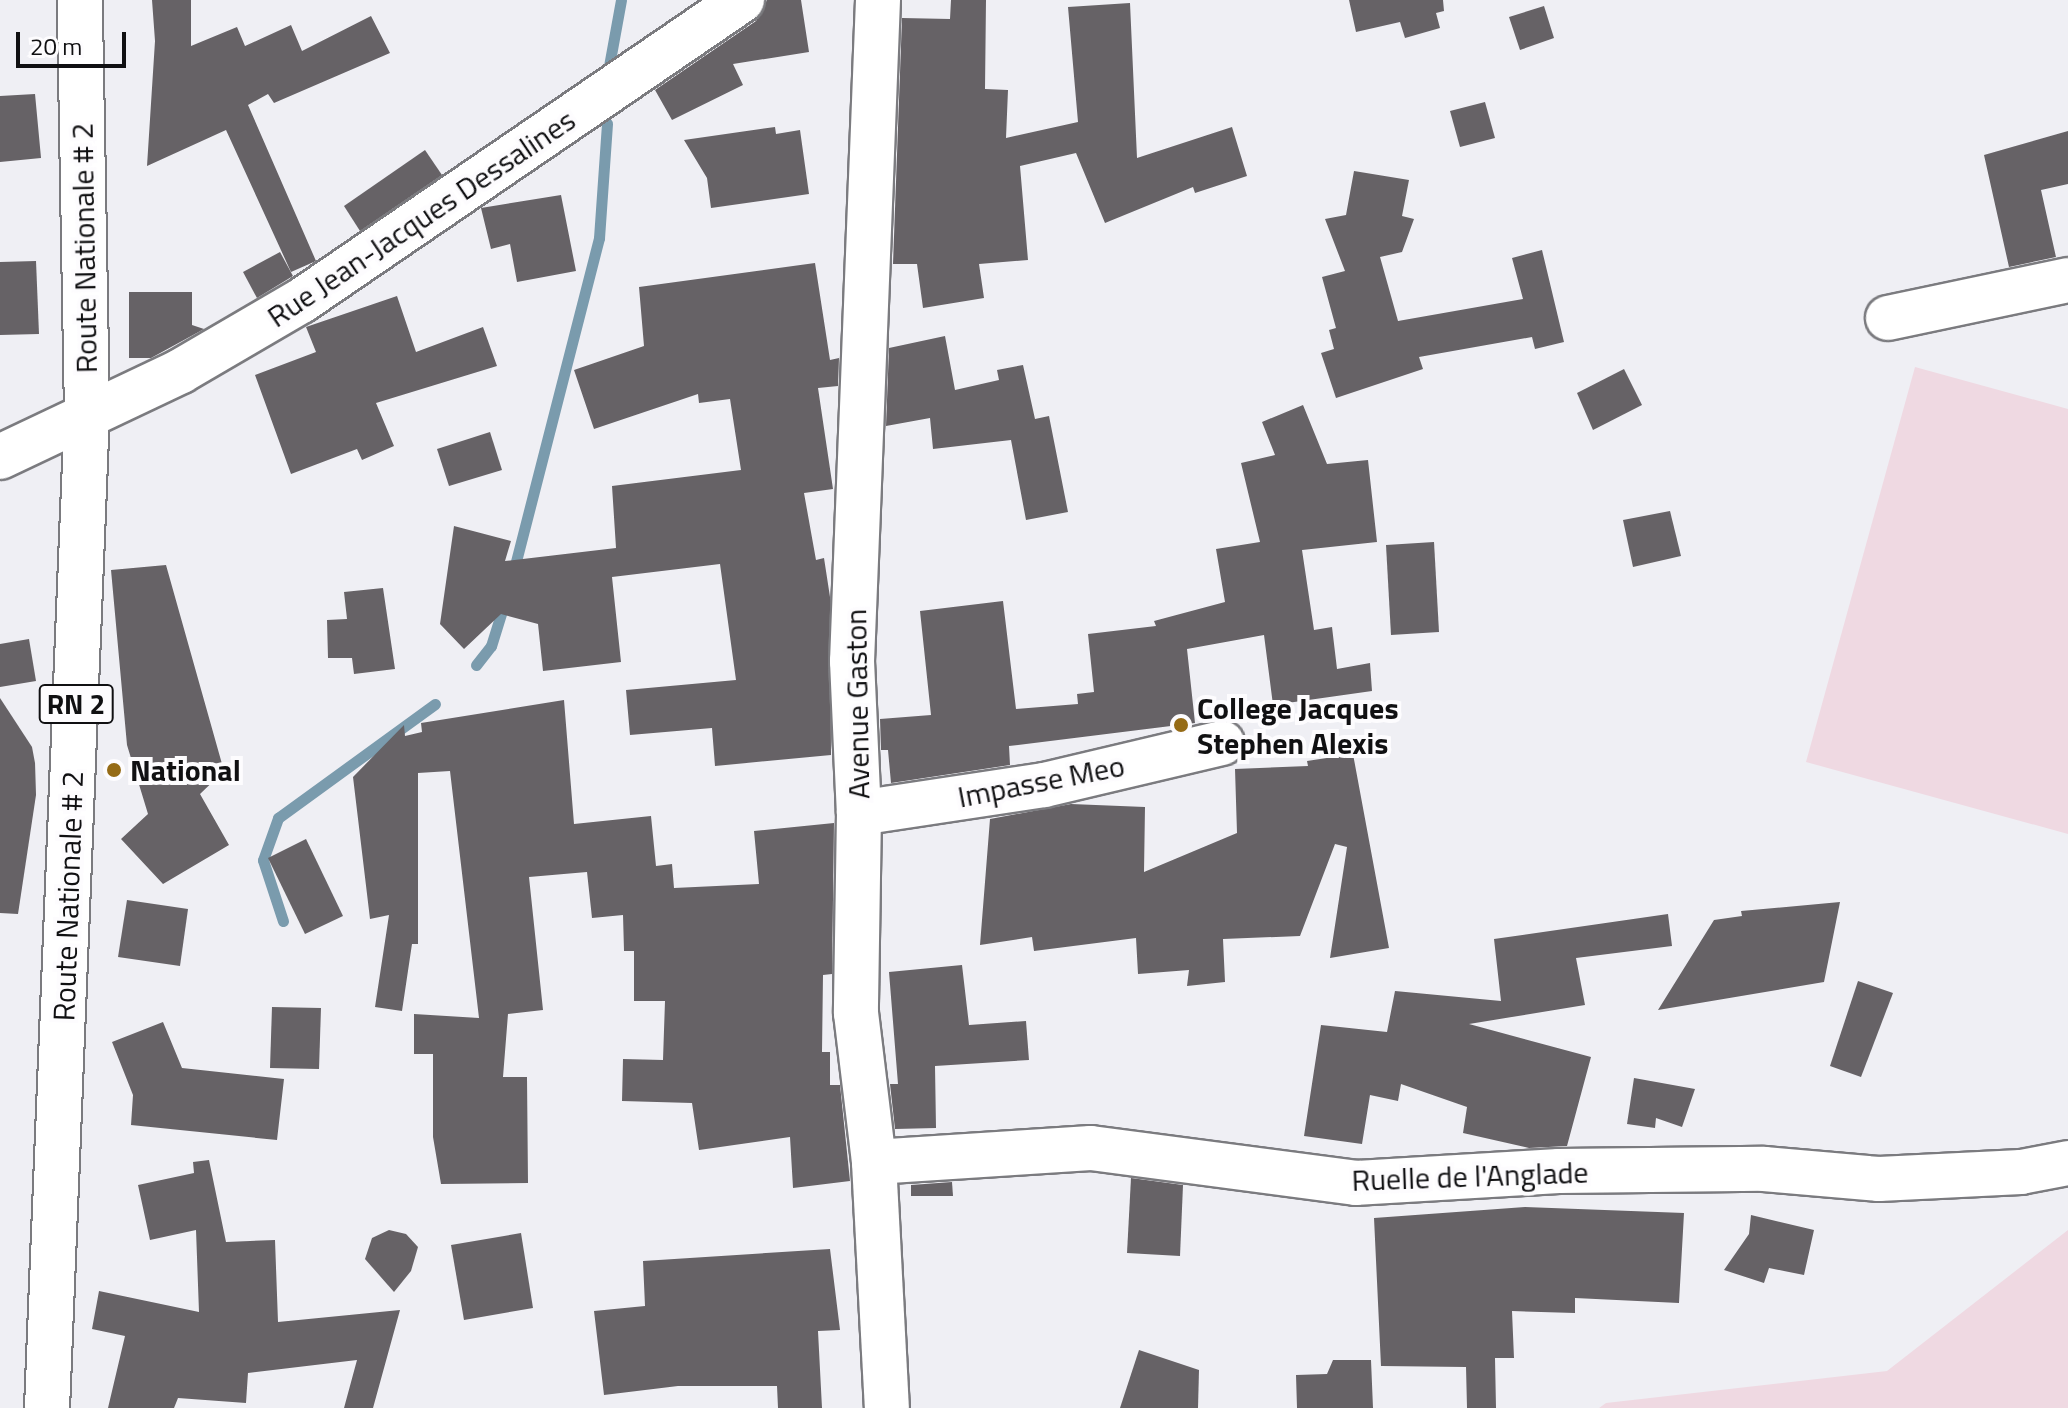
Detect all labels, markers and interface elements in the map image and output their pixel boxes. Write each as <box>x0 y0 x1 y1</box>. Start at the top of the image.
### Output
scale bar <box>20 16 130 66</box>
text: 20 m <box>30 28 82 64</box>
street label: Rue Jean-Jacques Dessalines <box>260 101 582 335</box>
street label: Route Nationale # 2 <box>64 122 104 374</box>
street label: Avenue Gaston <box>837 609 877 799</box>
road number: RN 2 <box>38 680 114 728</box>
place label: College Jacques Stephen Alexis <box>1197 690 1399 760</box>
marker: College Jacques Stephen Alexis <box>1172 716 1190 734</box>
street label: Impasse Meo <box>955 747 1127 815</box>
place label: National <box>130 752 241 788</box>
marker: National <box>105 761 123 779</box>
street label: Route Nationale # 2 <box>46 770 90 1022</box>
street label: Ruelle de l'Anglade <box>1351 1154 1589 1198</box>

